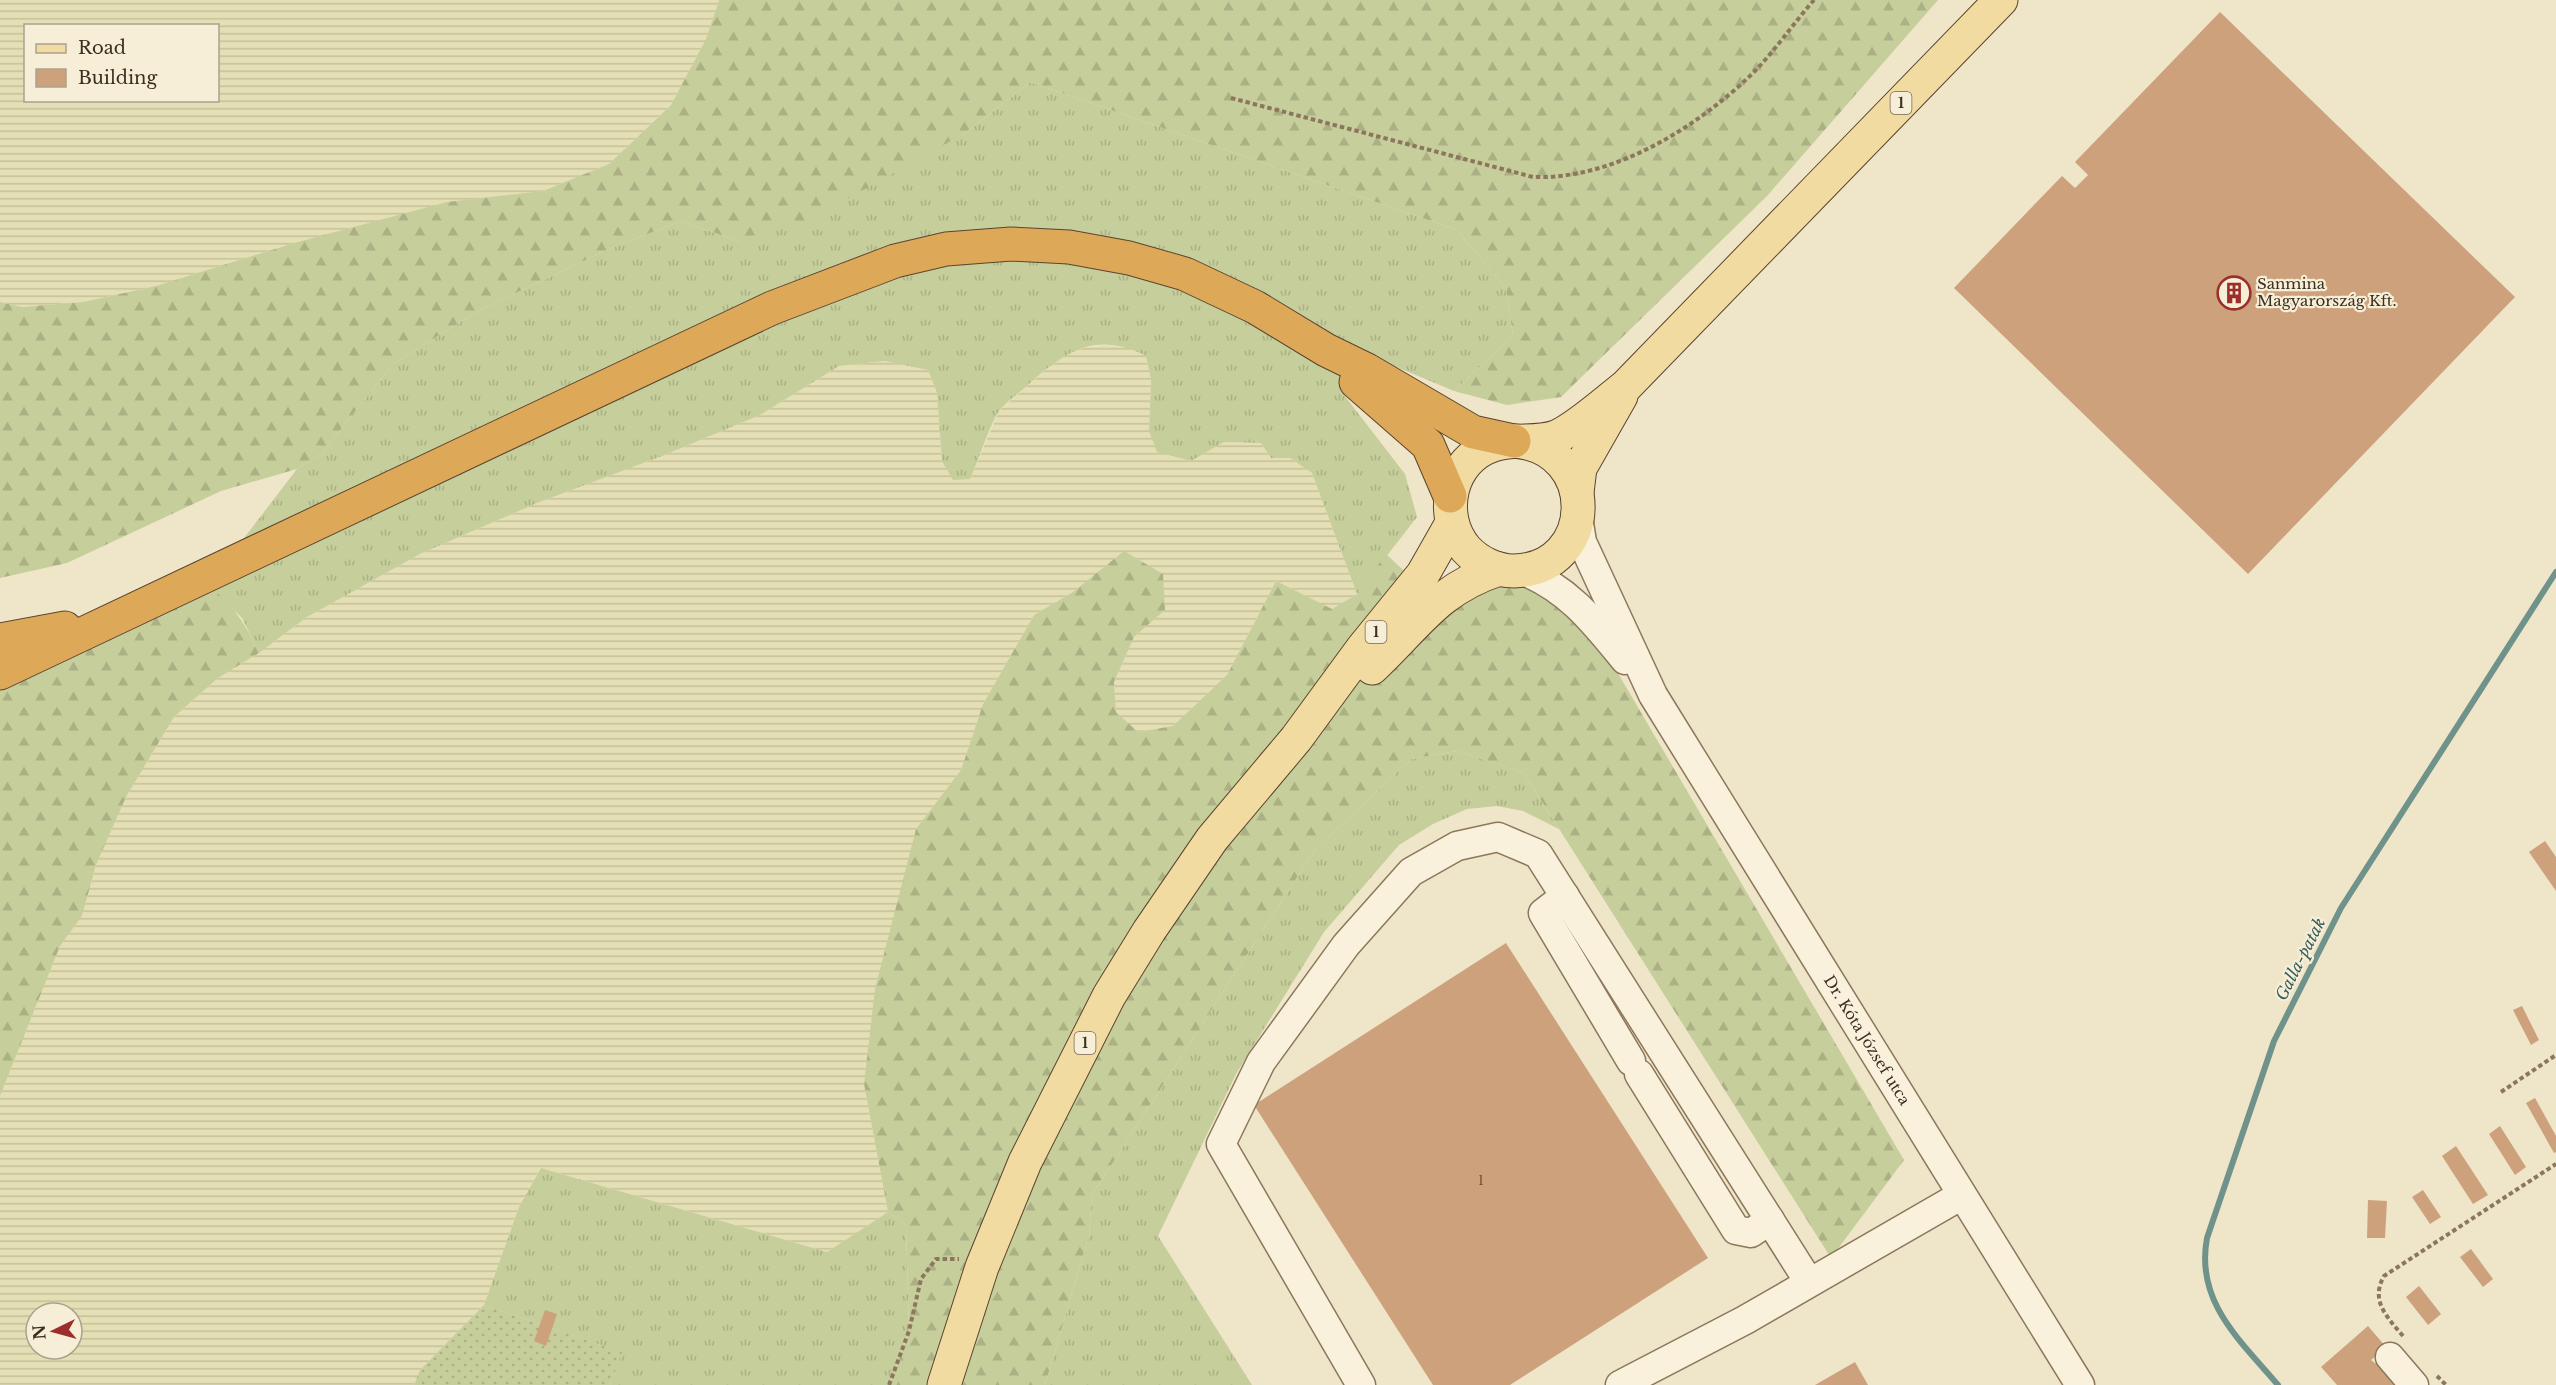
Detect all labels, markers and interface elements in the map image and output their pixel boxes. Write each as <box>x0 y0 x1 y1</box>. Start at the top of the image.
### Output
legend <box>24 24 219 102</box>
text: Road <box>78 37 126 59</box>
text: Building <box>78 67 157 89</box>
road number: 1 <box>1890 92 1912 114</box>
place label: Sanmina Magyarország Kft. <box>2257 274 2396 310</box>
building icon: Sanmina Magyarország Kft. <box>2216 275 2252 311</box>
road number: 1 <box>1366 621 1386 643</box>
water label: Galla-patak <box>2271 915 2329 1003</box>
street label: Dr. Kóta József utca <box>1820 972 1915 1109</box>
road number: 1 <box>1074 1032 1096 1054</box>
house number: 1 <box>1478 1173 1484 1188</box>
north arrow <box>24 1301 84 1361</box>
text: N <box>28 1324 50 1341</box>

